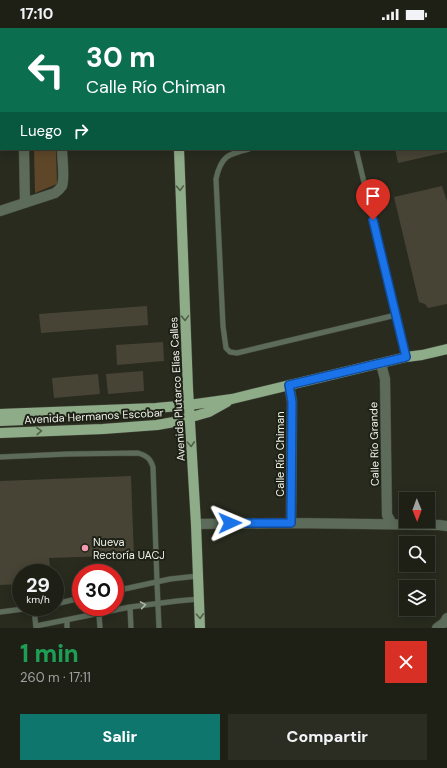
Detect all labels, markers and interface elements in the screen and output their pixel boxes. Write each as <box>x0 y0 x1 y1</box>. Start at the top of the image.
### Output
text: 17:10 <box>20 4 53 24</box>
text: 30 m <box>86 39 156 76</box>
icon: left <box>20 44 72 96</box>
text: Calle Río Chiman <box>86 75 226 99</box>
icon: right <box>70 120 92 142</box>
text: Luego <box>20 121 62 141</box>
pin <box>356 179 390 220</box>
one-way arrow <box>176 185 185 191</box>
icon: arrive <box>362 185 384 207</box>
one-way arrow <box>181 315 190 321</box>
street label: Avenida Plutarco Elías Calles <box>166 317 188 461</box>
street label: Calle Río Grande <box>366 402 382 486</box>
street label: Avenida Hermanos Escobar <box>24 405 164 427</box>
street label: Calle Río Chiman <box>273 411 287 497</box>
one-way arrow <box>36 427 42 436</box>
one-way arrow <box>187 441 196 447</box>
north arrow <box>399 492 435 528</box>
map controls <box>399 492 435 616</box>
position arrow <box>209 502 251 544</box>
place label: Nueva Rectoría UACJ <box>93 535 165 562</box>
button: search <box>399 536 435 572</box>
marker: Nueva Rectoría UACJ <box>80 543 90 553</box>
speed limit sign: 30 <box>72 564 124 616</box>
text: 29 <box>26 572 50 598</box>
button: layers <box>399 580 435 616</box>
text: km/h <box>26 593 50 606</box>
one-way arrow <box>140 601 146 610</box>
one-way arrow <box>195 613 204 619</box>
text: 1 min <box>20 638 79 669</box>
button: close <box>385 641 427 683</box>
text: 260 m · 17:11 <box>20 669 91 686</box>
button: Salir <box>20 714 220 760</box>
button: Compartir <box>228 714 427 760</box>

